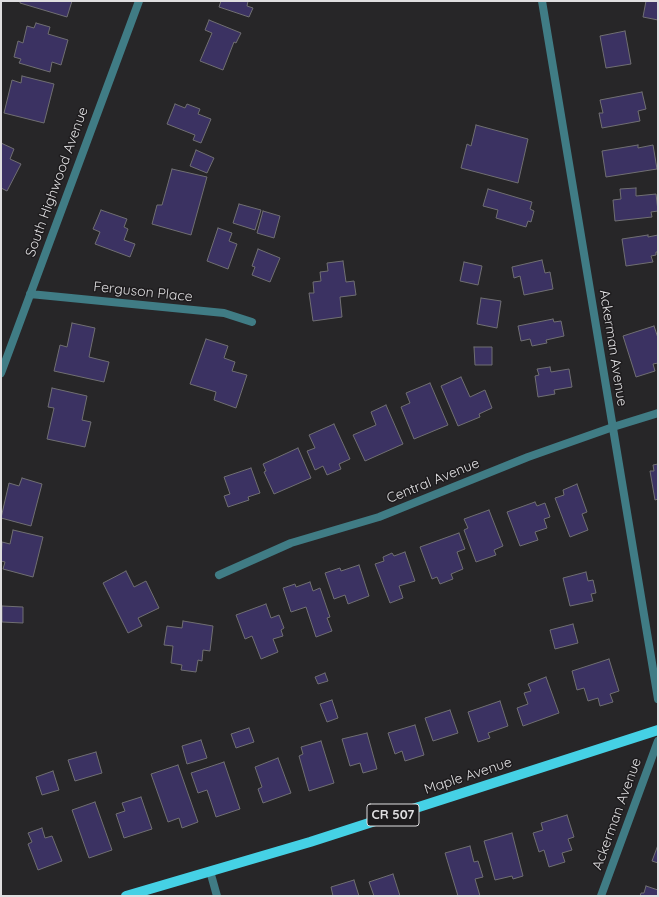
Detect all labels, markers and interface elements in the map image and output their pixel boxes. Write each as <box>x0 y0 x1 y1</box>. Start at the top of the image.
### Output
street label: South Highwood Avenue <box>22 105 92 259</box>
street label: Ferguson Place <box>93 278 193 306</box>
street label: Ackerman Avenue <box>595 288 631 408</box>
street label: Central Avenue <box>384 455 482 507</box>
street label: Maple Avenue <box>422 754 514 798</box>
street label: Ackerman Avenue <box>589 756 645 872</box>
road number: CR 507 <box>367 804 419 826</box>

